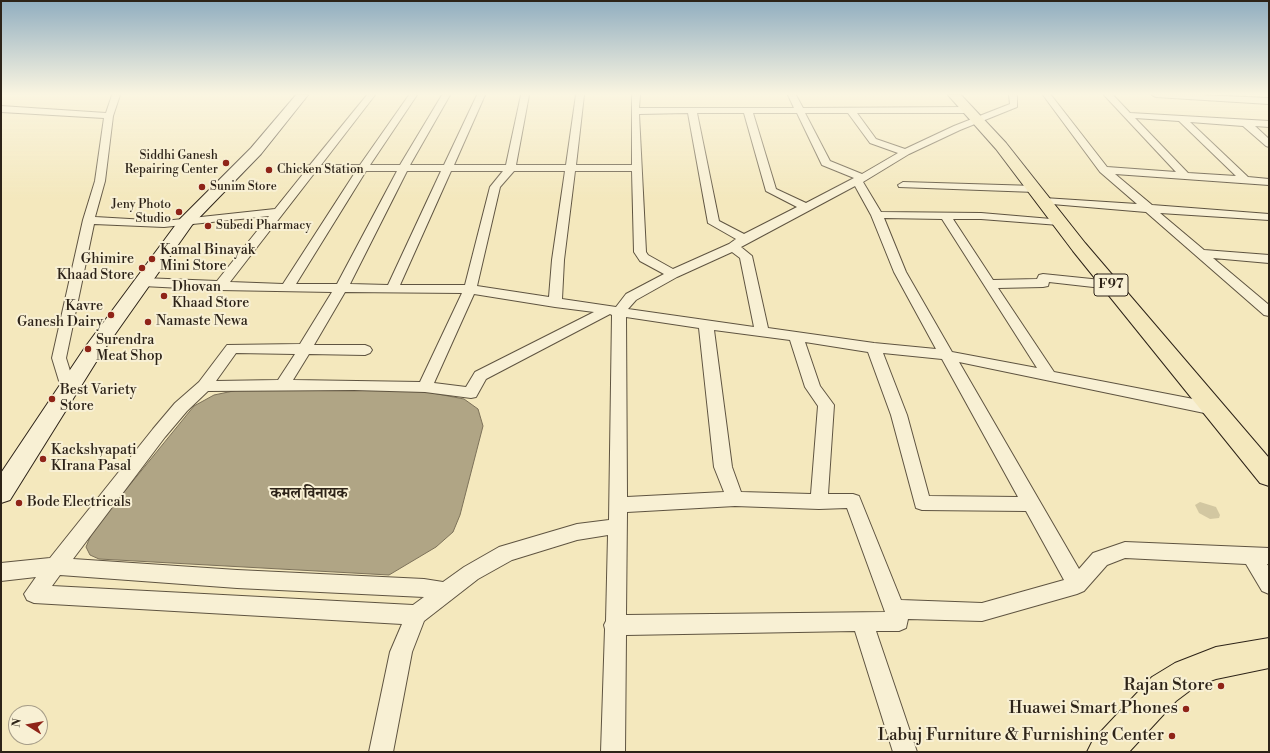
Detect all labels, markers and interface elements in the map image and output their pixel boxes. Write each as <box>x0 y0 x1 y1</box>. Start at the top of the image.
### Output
place label: Siddhi Ganesh Repairing Center <box>125 149 218 177</box>
marker: Siddhi Ganesh Repairing Center <box>221 158 231 168</box>
place label: Chicken Station <box>277 163 364 177</box>
marker: Chicken Station <box>264 165 274 175</box>
place label: Sunim Store <box>210 180 277 194</box>
marker: Sunim Store <box>197 182 207 192</box>
place label: Jeny Photo Studio <box>112 198 171 226</box>
marker: Jeny Photo Studio <box>174 207 184 217</box>
place label: Subedi Pharmacy <box>216 219 311 233</box>
marker: Subedi Pharmacy <box>203 221 213 231</box>
place label: Kamal Binayak Mini Store <box>160 243 255 276</box>
place label: Ghimire Khaad Store <box>57 252 134 284</box>
marker: Kamal Binayak Mini Store <box>147 254 157 264</box>
marker: Ghimire Khaad Store <box>137 263 147 273</box>
road number: F97 <box>1094 274 1128 296</box>
place label: Dhovan Khaad Store <box>172 280 249 312</box>
marker: Dhovan Khaad Store <box>159 291 169 301</box>
place label: Kavre Ganesh Dairy <box>17 299 103 332</box>
marker: Kavre Ganesh Dairy <box>106 310 116 320</box>
place label: Namaste Newa <box>156 314 248 330</box>
marker: Namaste Newa <box>143 317 153 327</box>
place label: Surendra Meat Shop <box>96 333 163 366</box>
marker: Surendra Meat Shop <box>83 344 93 354</box>
place label: Best Variety Store <box>60 383 137 416</box>
marker: Best Variety Store <box>47 394 57 404</box>
place label: Kackshyapati KIrana Pasal <box>51 443 137 476</box>
marker: Kackshyapati KIrana Pasal <box>38 454 48 464</box>
district label: कमल विनायक <box>270 485 348 503</box>
place label: Bode Electricals <box>27 495 131 511</box>
marker: Bode Electricals <box>14 498 24 508</box>
place label: Rajan Store <box>1124 676 1213 696</box>
marker: Rajan Store <box>1216 681 1226 691</box>
place label: Huawei Smart Phones <box>1009 699 1178 719</box>
marker: Huawei Smart Phones <box>1181 704 1191 714</box>
north arrow <box>8 705 48 745</box>
text: N <box>9 717 25 729</box>
place label: Labuj Furniture & Furnishing Center <box>878 726 1164 746</box>
marker: Labuj Furniture & Furnishing Center <box>1167 731 1177 741</box>

